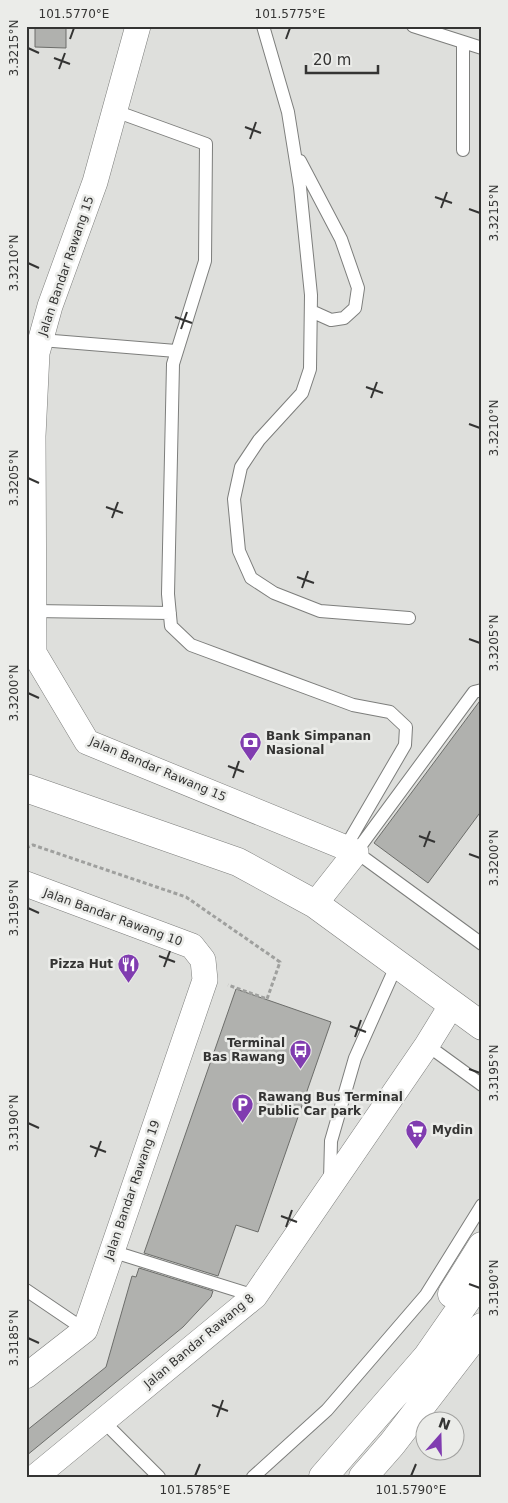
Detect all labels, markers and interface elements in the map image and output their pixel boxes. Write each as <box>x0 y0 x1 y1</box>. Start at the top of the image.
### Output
text: 101.5770°E <box>39 7 109 21</box>
text: 101.5775°E <box>255 7 325 21</box>
text: 3.3215°N <box>7 20 21 76</box>
scale bar <box>306 42 378 74</box>
text: 20 m <box>313 51 351 69</box>
text: 3.3215°N <box>487 185 501 241</box>
street label: Jalan Bandar Rawang 15 <box>35 194 97 339</box>
text: 3.3210°N <box>7 235 21 291</box>
text: 3.3210°N <box>487 400 501 456</box>
text: 3.3205°N <box>7 450 21 506</box>
text: 3.3205°N <box>487 615 501 671</box>
text: 3.3200°N <box>7 665 21 721</box>
place label: Bank Simpanan Nasional <box>266 729 371 757</box>
bank icon: Bank Simpanan Nasional <box>238 731 262 762</box>
street label: Jalan Bandar Rawang 15 <box>87 733 228 804</box>
text: 3.3200°N <box>487 830 501 886</box>
text: 3.3195°N <box>7 880 21 936</box>
street label: Jalan Bandar Rawang 10 <box>41 885 184 949</box>
restaurant icon: Pizza Hut <box>117 952 141 983</box>
place label: Pizza Hut <box>50 957 113 971</box>
place label: Terminal Bas Rawang <box>203 1036 285 1064</box>
bus stop icon: Terminal Bas Rawang <box>289 1038 313 1069</box>
text: 3.3195°N <box>487 1045 501 1101</box>
place label: Rawang Bus Terminal Public Car park <box>258 1090 403 1118</box>
parking icon: Rawang Bus Terminal Public Car park <box>230 1092 254 1123</box>
text: 3.3190°N <box>7 1095 21 1151</box>
street label: Jalan Bandar Rawang 19 <box>101 1118 163 1263</box>
supermarket icon: Mydin <box>404 1118 428 1149</box>
place label: Mydin <box>432 1123 473 1137</box>
text: 3.3190°N <box>487 1260 501 1316</box>
street label: Jalan Bandar Rawang 8 <box>140 1291 257 1392</box>
text: 3.3185°N <box>7 1310 21 1366</box>
north arrow <box>416 1410 466 1460</box>
text: N <box>436 1414 453 1433</box>
text: 101.5785°E <box>160 1483 230 1497</box>
text: 101.5790°E <box>376 1483 446 1497</box>

